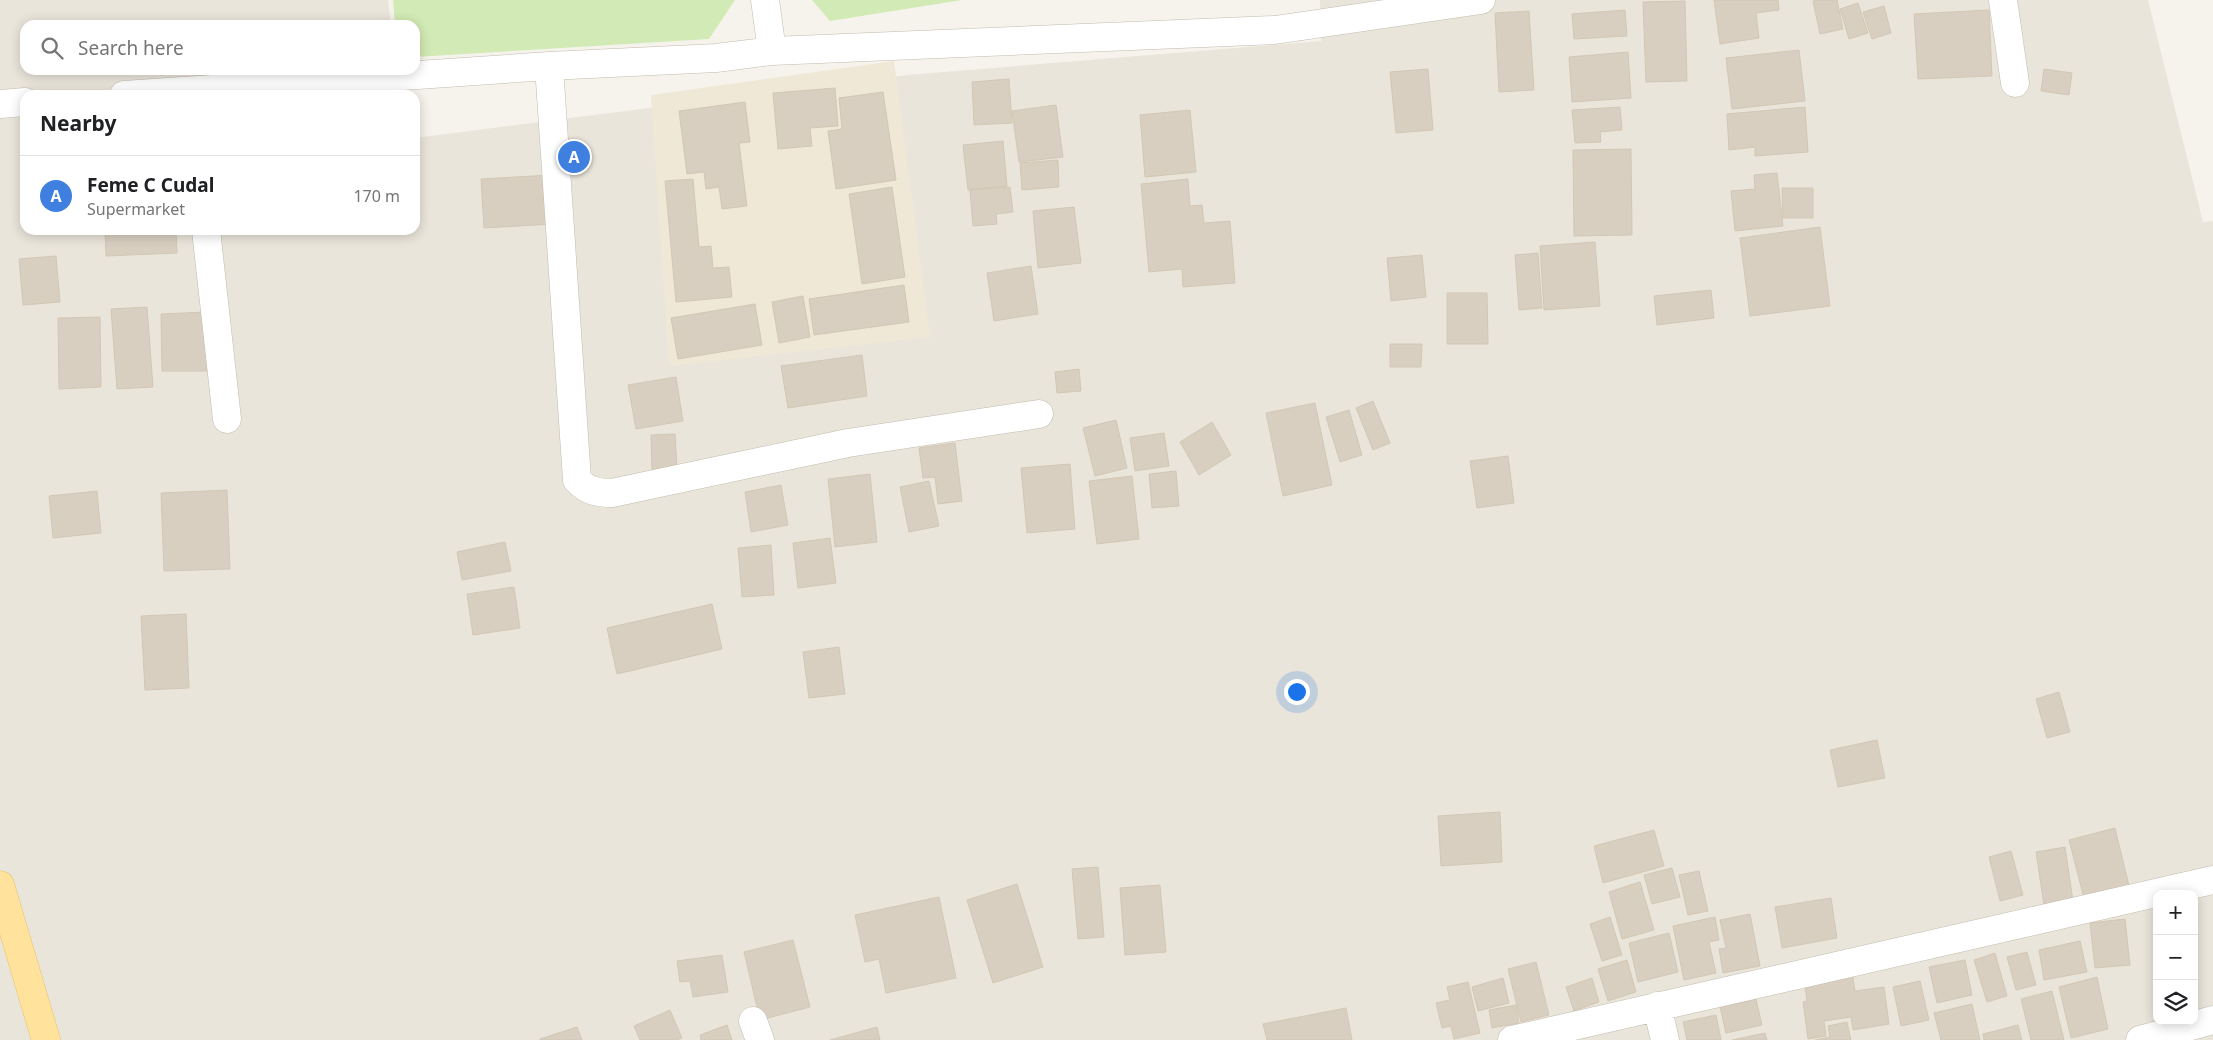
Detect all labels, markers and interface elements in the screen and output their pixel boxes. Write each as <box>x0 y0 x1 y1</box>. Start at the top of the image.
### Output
search box <box>20 20 420 75</box>
icon: search <box>38 34 66 62</box>
text: Search here <box>78 35 184 61</box>
text: Nearby <box>40 109 116 137</box>
pin: A <box>558 138 590 176</box>
text: Feme C Cudal <box>87 172 214 198</box>
text: A <box>50 185 62 207</box>
text: 170 m <box>353 185 400 207</box>
text: Supermarket <box>87 198 185 220</box>
your location <box>1284 679 1310 705</box>
map controls <box>2153 890 2198 1025</box>
button: + <box>2153 890 2198 935</box>
button: − <box>2153 935 2198 980</box>
button: layers <box>2153 980 2198 1025</box>

